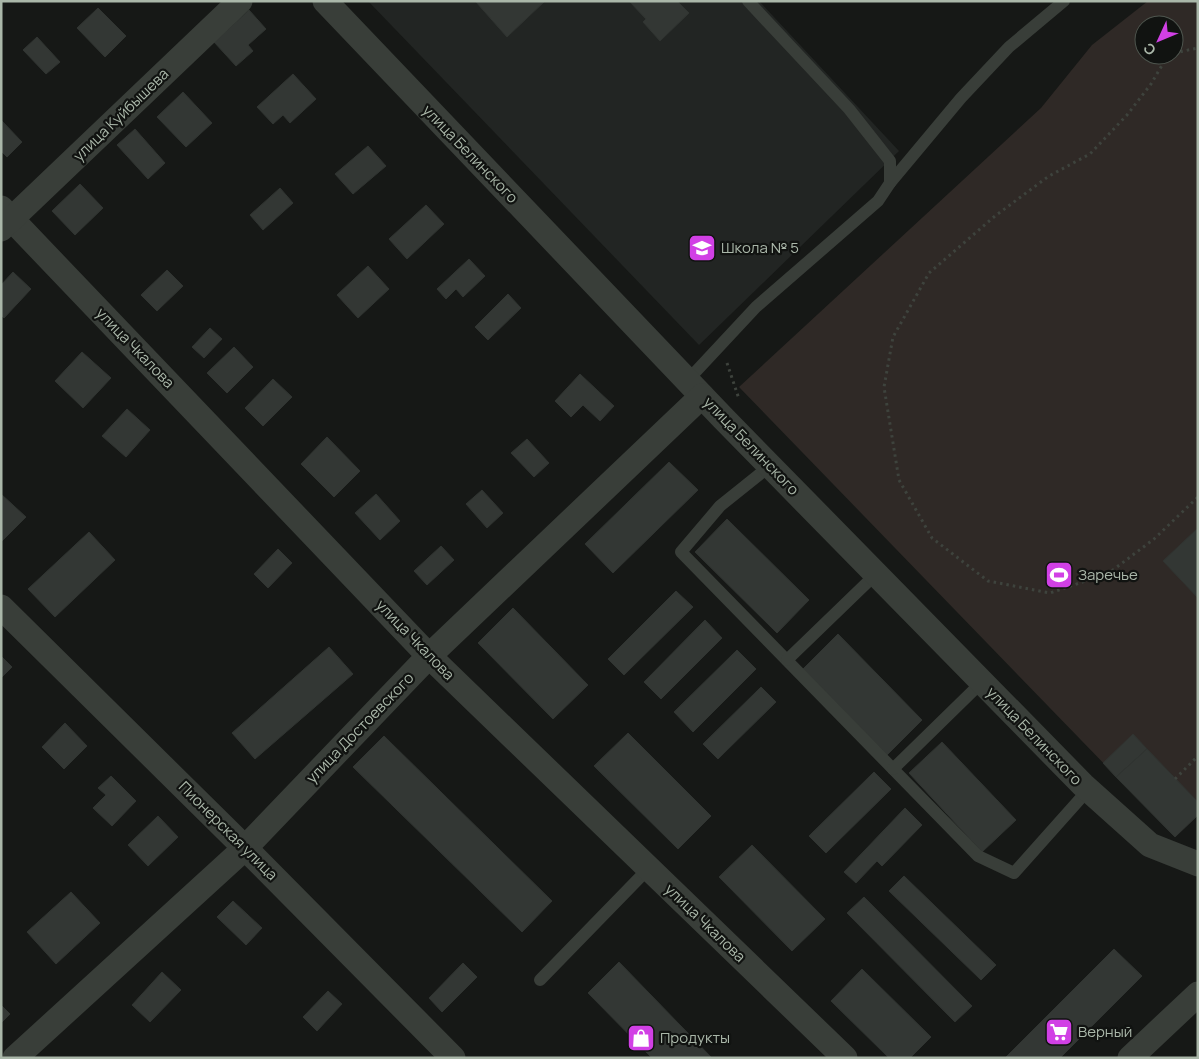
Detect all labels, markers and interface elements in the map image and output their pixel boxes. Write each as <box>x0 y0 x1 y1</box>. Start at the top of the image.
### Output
north arrow <box>1134 15 1184 65</box>
text: С <box>1139 39 1160 60</box>
street label: улица Куйбышева <box>68 64 173 166</box>
street label: улица Белинского <box>418 100 523 208</box>
school or university icon: Школа № 5 <box>687 233 717 263</box>
place label: Школа № 5 <box>721 237 799 258</box>
street label: улица Чкалова <box>91 303 179 393</box>
street label: улица Белинского <box>699 392 804 500</box>
sports icon: Заречье <box>1044 560 1074 590</box>
place label: Заречье <box>1078 564 1138 585</box>
street label: улица Чкалова <box>371 595 459 685</box>
street label: улица Достоевского <box>301 668 418 788</box>
street label: улица Белинского <box>982 682 1087 790</box>
street label: Пионерская улица <box>174 777 282 885</box>
street label: улица Чкалова <box>660 879 750 967</box>
supermarket icon: Верный <box>1044 1017 1074 1047</box>
place label: Верный <box>1078 1021 1132 1042</box>
shop icon: Продукты <box>626 1023 656 1053</box>
place label: Продукты <box>660 1027 730 1048</box>

